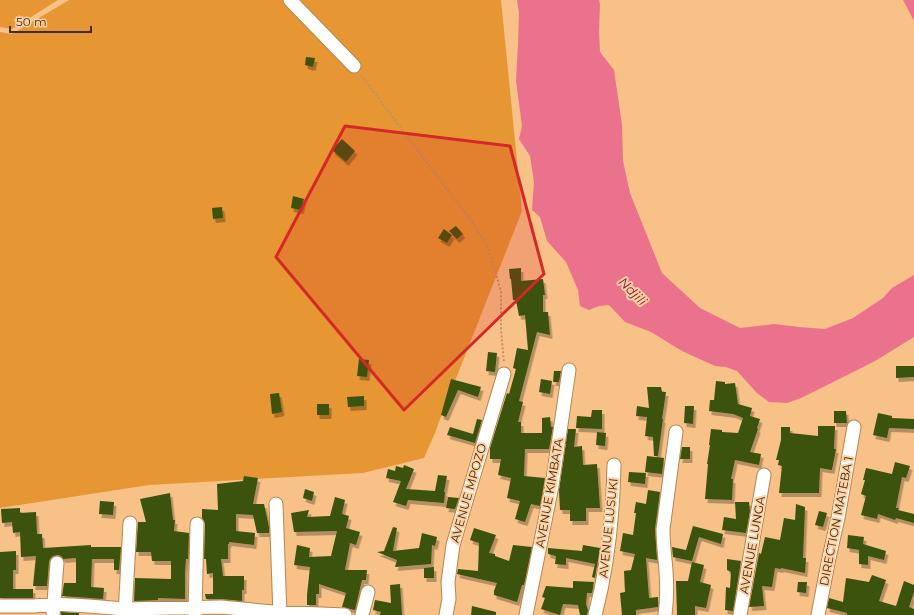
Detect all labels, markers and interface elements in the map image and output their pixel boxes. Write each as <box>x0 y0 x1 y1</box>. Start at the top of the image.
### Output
scale bar <box>10 8 91 34</box>
text: 50 m <box>16 14 47 29</box>
water label: Ndjili <box>616 274 651 309</box>
street label: AVENUE KIMBATA <box>532 437 566 549</box>
street label: AVENUE MPOZO <box>447 442 489 544</box>
street label: DIRECTION MATEBA 1 <box>816 455 856 587</box>
street label: AVENUE LUSUKI <box>595 477 621 579</box>
street label: AVENUE LUNGA <box>736 495 768 595</box>

